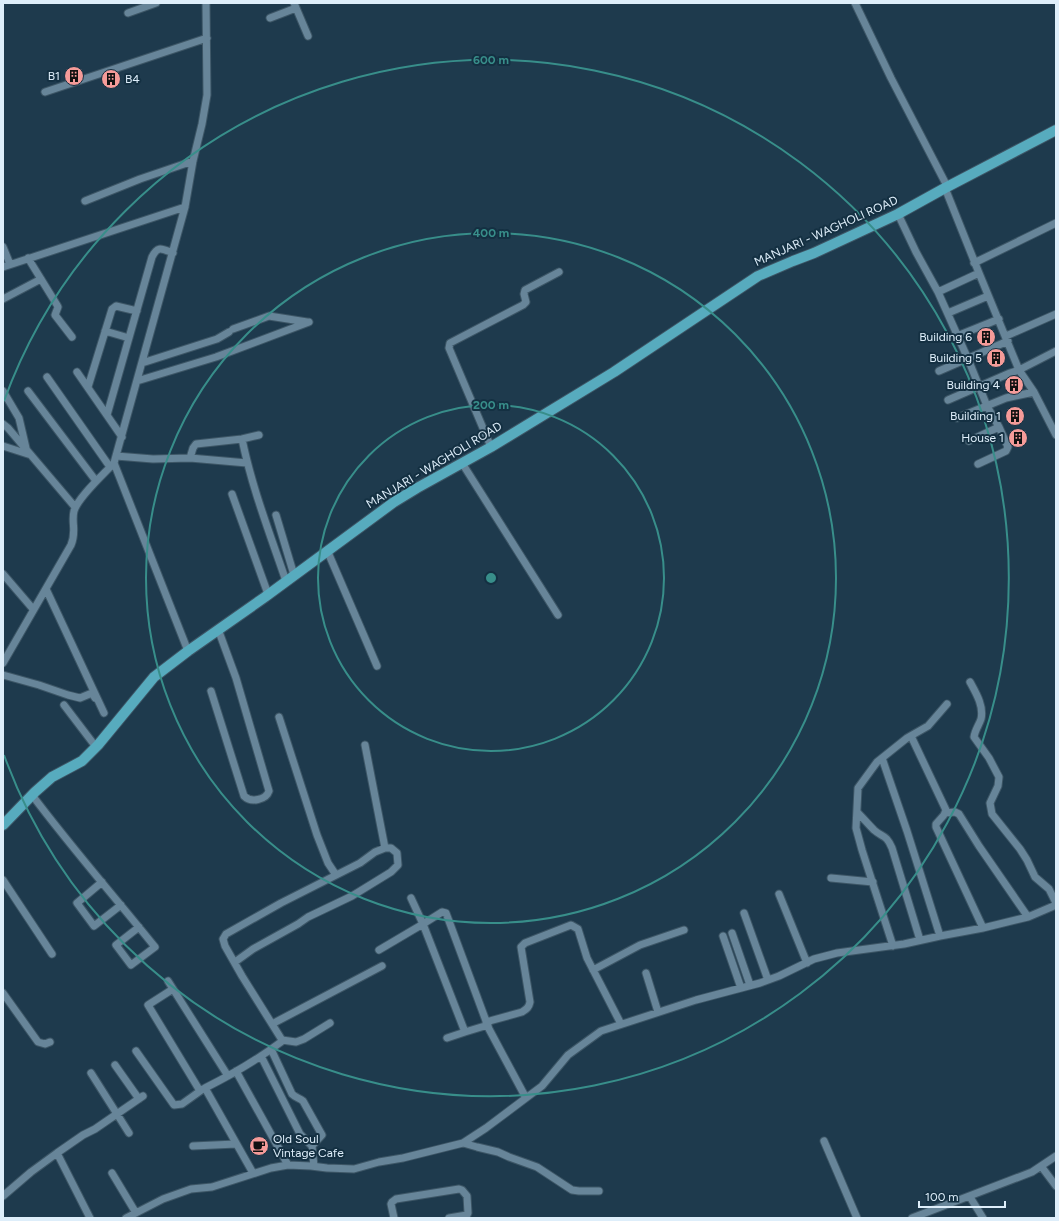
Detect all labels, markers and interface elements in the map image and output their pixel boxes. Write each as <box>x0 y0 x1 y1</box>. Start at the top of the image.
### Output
text: 600 m <box>473 53 509 67</box>
building icon: B1 <box>63 65 85 87</box>
building icon: B4 <box>100 68 122 90</box>
place label: B1 <box>48 69 60 83</box>
place label: B4 <box>125 72 140 86</box>
street label: MANJARI - WAGHOLI ROAD <box>752 193 900 269</box>
text: 400 m <box>473 226 509 240</box>
building icon: Building 6 <box>975 326 997 348</box>
place label: Building 6 <box>919 330 972 344</box>
building icon: Building 5 <box>985 347 1007 369</box>
place label: Building 5 <box>929 351 982 365</box>
building icon: Building 4 <box>1003 374 1025 396</box>
place label: Building 4 <box>947 378 1001 392</box>
text: 200 m <box>473 398 509 412</box>
building icon: Building 1 <box>1004 405 1026 427</box>
place label: Building 1 <box>950 409 1001 423</box>
street label: MANJARI - WAGHOLI ROAD <box>364 419 504 511</box>
building icon: House 1 <box>1007 427 1029 449</box>
place label: House 1 <box>961 431 1004 445</box>
centre of rings <box>484 571 498 585</box>
place label: Old Soul Vintage Cafe <box>273 1132 344 1160</box>
cafe icon: Old Soul Vintage Cafe <box>248 1135 270 1157</box>
scale bar <box>919 1183 1005 1209</box>
text: 100 m <box>925 1190 959 1204</box>

